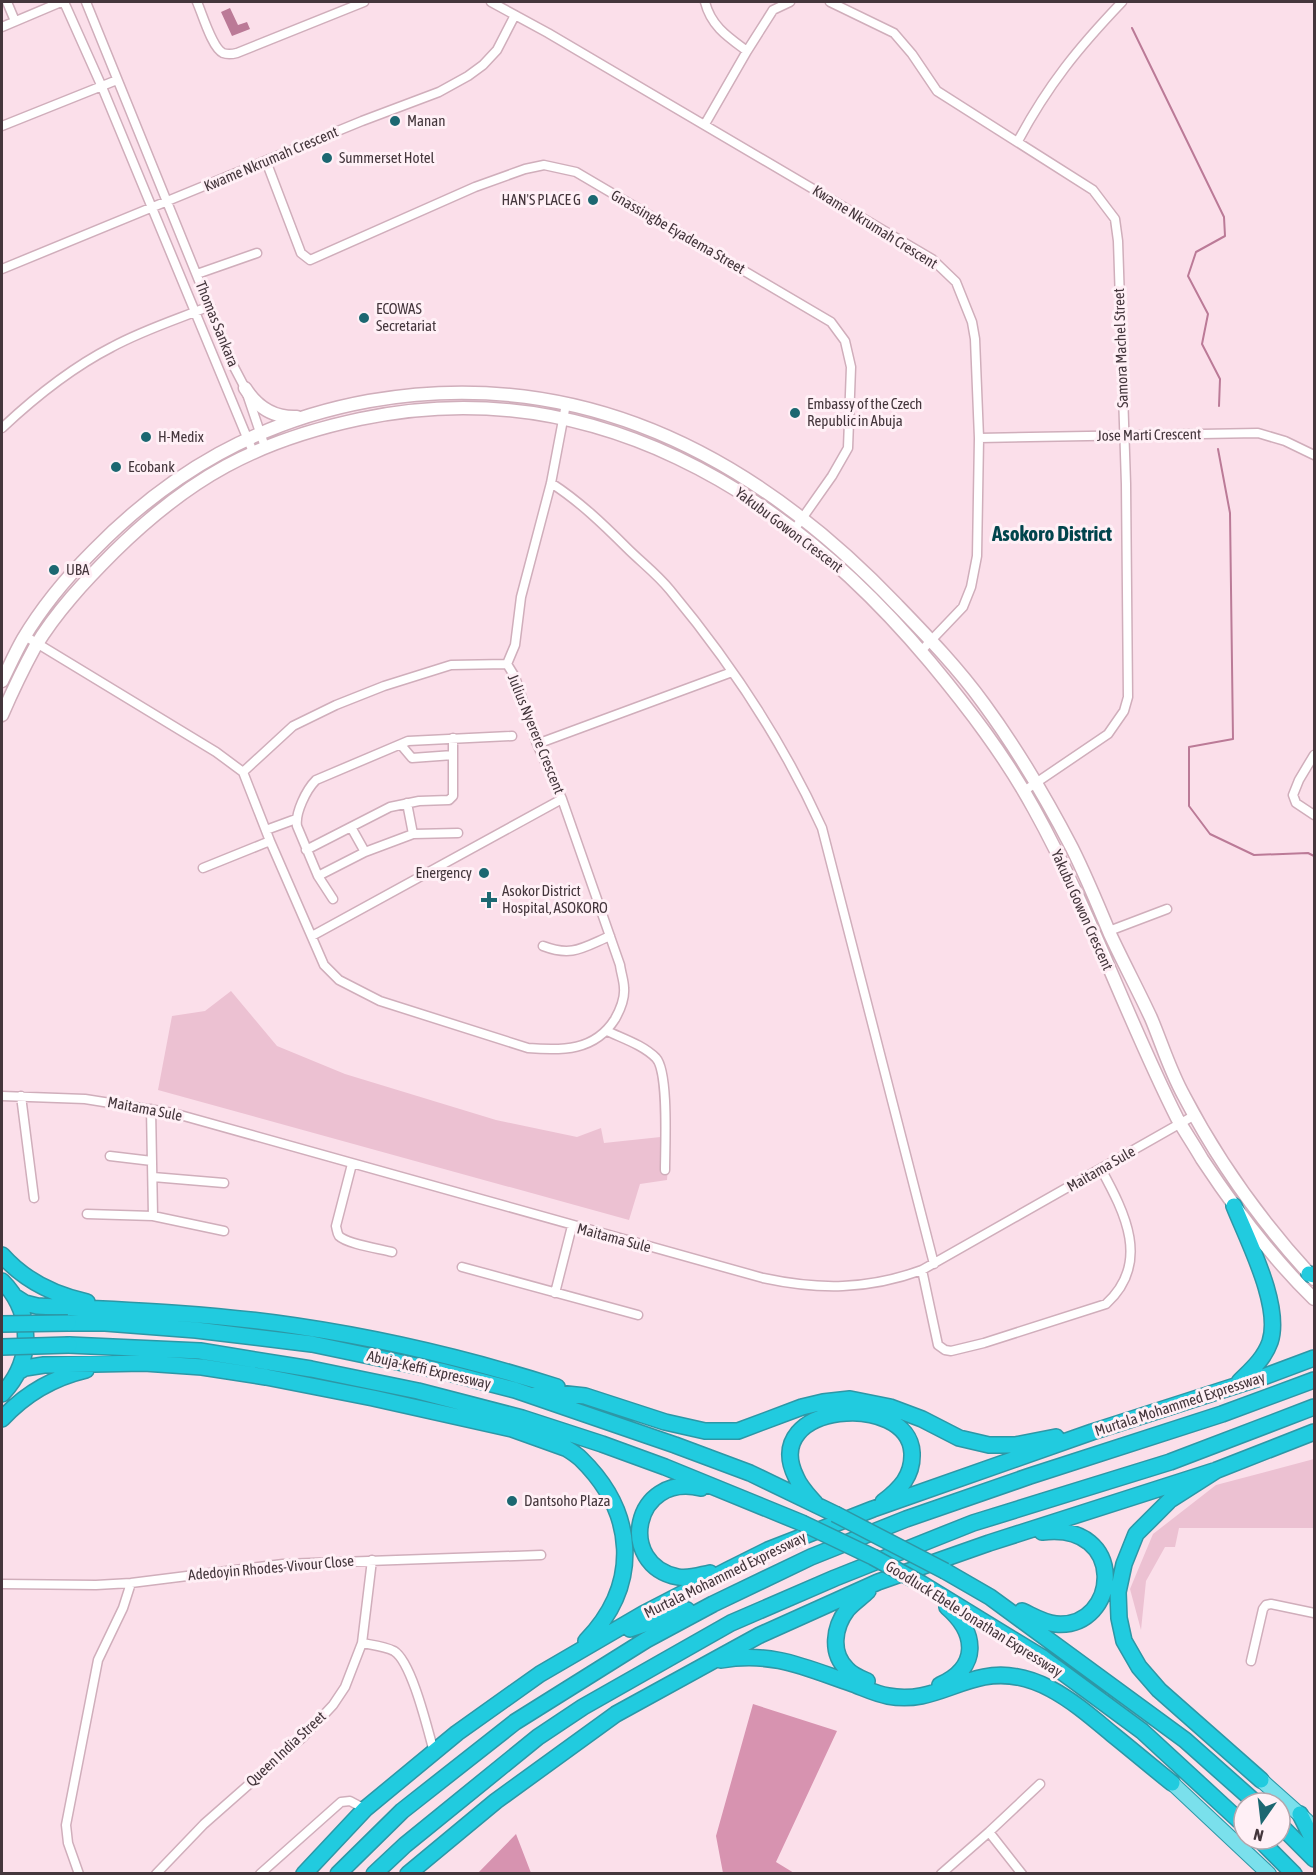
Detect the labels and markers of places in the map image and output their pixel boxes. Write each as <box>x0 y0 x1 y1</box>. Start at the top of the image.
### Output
place label: Manan <box>407 112 446 129</box>
marker: Manan <box>388 114 402 128</box>
place label: Summerset Hotel <box>339 149 435 166</box>
marker: Summerset Hotel <box>320 151 334 165</box>
place label: HAN'S PLACE G <box>502 191 581 208</box>
marker: HAN'S PLACE G <box>586 193 600 207</box>
place label: ECOWAS Secretariat <box>376 300 436 334</box>
marker: ECOWAS Secretariat <box>357 311 371 325</box>
place label: Embassy of the Czech Republic in Abuja <box>807 395 922 429</box>
marker: Embassy of the Czech Republic in Abuja <box>788 406 802 420</box>
place label: H-Medix <box>158 428 204 445</box>
marker: H-Medix <box>139 430 153 444</box>
place label: Ecobank <box>128 458 175 475</box>
marker: Ecobank <box>109 460 123 474</box>
place label: UBA <box>66 561 90 578</box>
marker: UBA <box>47 563 61 577</box>
place label: Energency <box>416 864 472 881</box>
marker: Energency <box>477 866 491 880</box>
place label: Asokor District Hospital, ASOKORO <box>502 882 608 916</box>
marker: Asokor District Hospital, ASOKORO <box>480 891 498 909</box>
place label: Dantsoho Plaza <box>524 1492 610 1509</box>
marker: Dantsoho Plaza <box>505 1494 519 1508</box>

